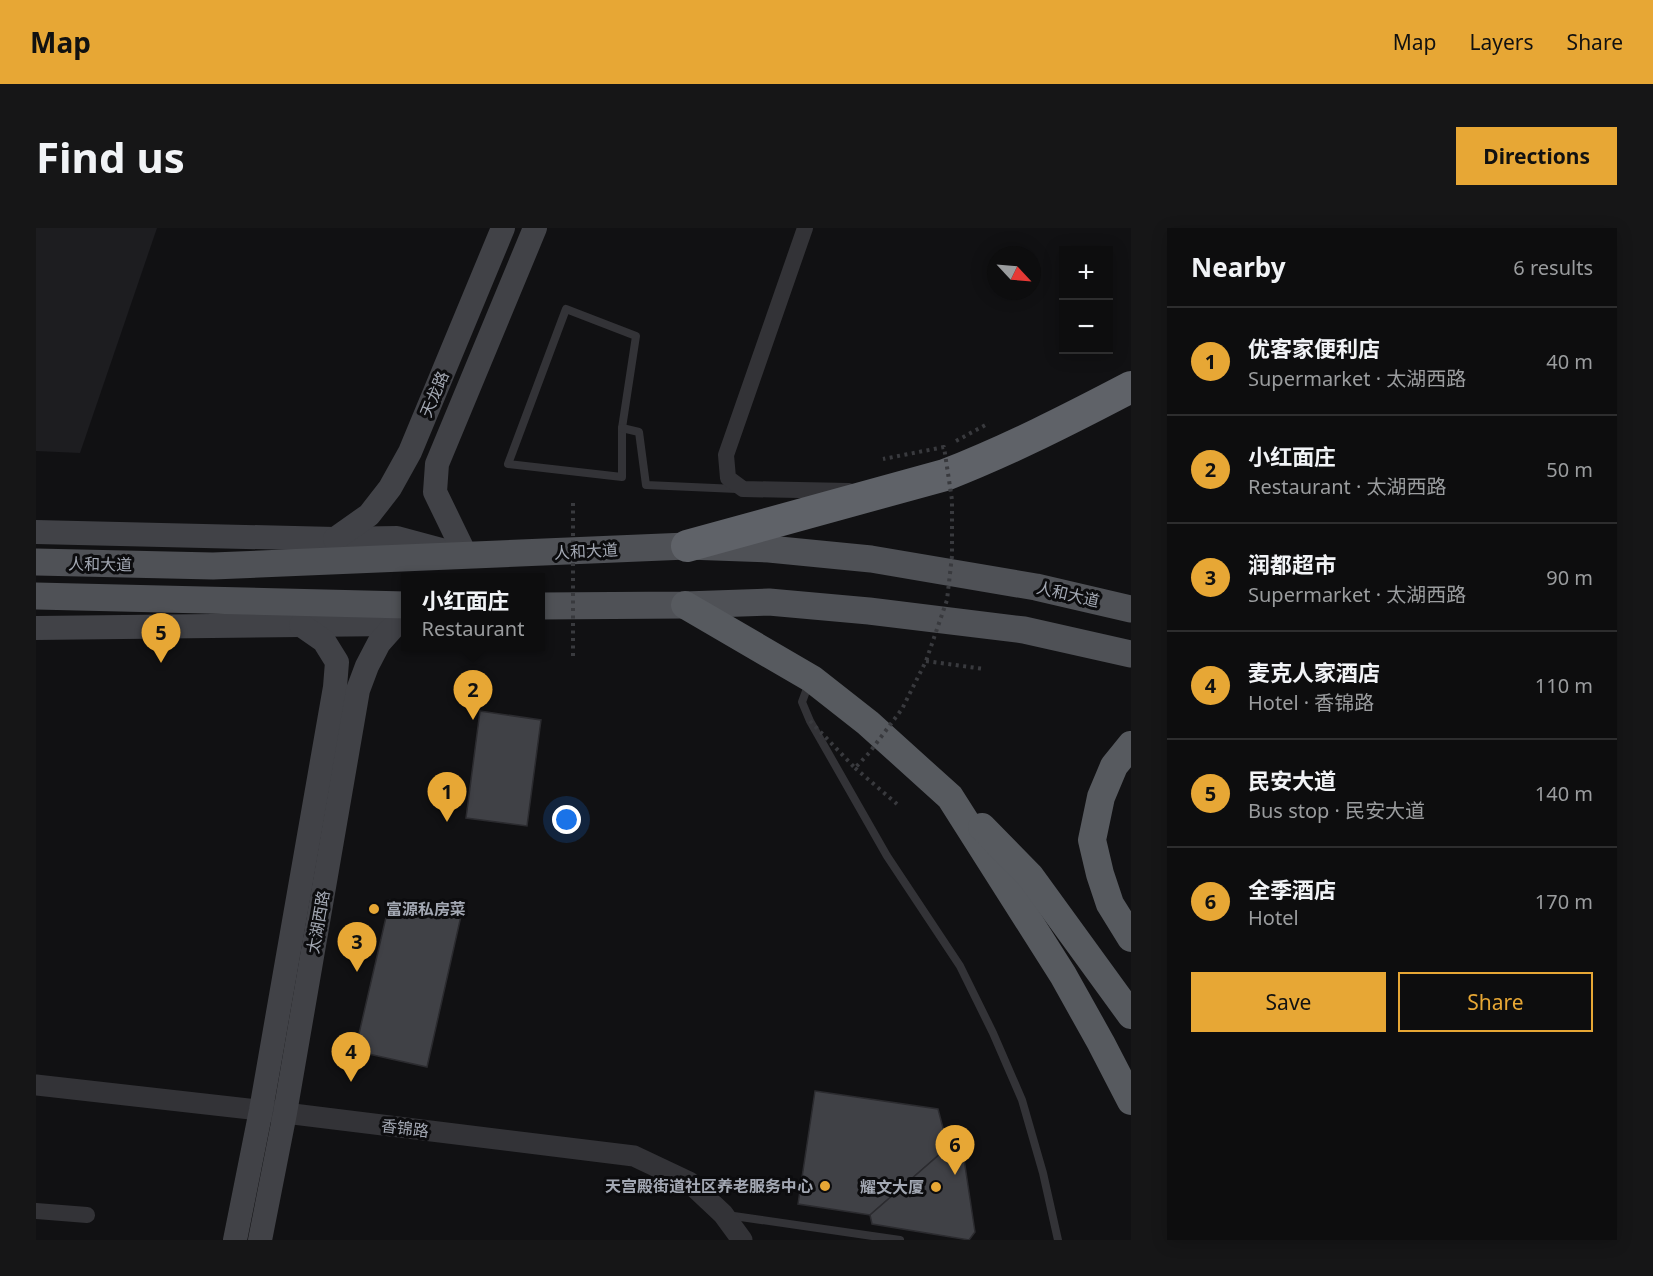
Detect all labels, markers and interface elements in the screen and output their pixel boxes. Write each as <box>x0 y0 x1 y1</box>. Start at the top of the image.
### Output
text: Map <box>30 23 91 61</box>
text: Map <box>1393 28 1437 56</box>
text: Layers <box>1470 28 1534 56</box>
text: Share <box>1567 28 1623 56</box>
button: Directions <box>1456 127 1617 185</box>
text: Find us <box>36 128 185 185</box>
north arrow <box>987 246 1041 300</box>
map controls <box>1059 246 1113 354</box>
button: + <box>1059 246 1113 300</box>
text: Nearby <box>1191 249 1286 285</box>
text: 6 results <box>1513 254 1593 281</box>
button: − <box>1059 300 1113 354</box>
text: 优客家便利店 <box>1248 333 1380 363</box>
text: 1 <box>1205 348 1216 375</box>
text: 40 m <box>1546 348 1593 375</box>
text: Supermarket · 太湖西路 <box>1248 365 1466 392</box>
street label: 天龙路 <box>414 368 454 420</box>
text: 小红面庄 <box>1248 441 1336 471</box>
text: 2 <box>1205 456 1216 483</box>
text: 50 m <box>1546 456 1593 483</box>
text: Restaurant · 太湖西路 <box>1248 473 1447 500</box>
street label: 人和大道 <box>553 538 619 564</box>
text: 润都超市 <box>1248 549 1336 579</box>
street label: 人和大道 <box>68 552 132 576</box>
text: 3 <box>1205 564 1216 591</box>
text: 90 m <box>1546 564 1593 591</box>
popup <box>401 573 545 651</box>
street label: 人和大道 <box>1034 576 1102 612</box>
text: Supermarket · 太湖西路 <box>1248 581 1466 608</box>
text: 小红面庄 <box>422 585 510 615</box>
pin: 5 <box>142 614 180 663</box>
text: Restaurant <box>422 615 524 642</box>
text: 麦克人家酒店 <box>1248 657 1380 687</box>
pin: 2 <box>454 670 492 720</box>
text: 4 <box>1205 672 1216 699</box>
text: 110 m <box>1535 672 1593 699</box>
text: Hotel · 香锦路 <box>1248 689 1374 716</box>
text: 民安大道 <box>1248 765 1336 795</box>
pin: 1 <box>428 772 466 822</box>
text: 5 <box>1205 780 1216 807</box>
text: 140 m <box>1535 780 1593 807</box>
text: Bus stop · 民安大道 <box>1248 797 1425 824</box>
your location <box>552 805 581 834</box>
text: 全季酒店 <box>1248 874 1336 904</box>
text: 6 <box>1205 888 1216 915</box>
text: 170 m <box>1535 888 1593 915</box>
street label: 太湖西路 <box>302 889 334 955</box>
place label: 富源私房菜 <box>386 898 466 920</box>
marker: 富源私房菜 <box>367 902 381 916</box>
text: Hotel <box>1248 904 1299 931</box>
pin: 3 <box>338 922 376 972</box>
button: Save <box>1191 972 1386 1032</box>
button: Share <box>1398 972 1593 1032</box>
pin: 4 <box>332 1032 370 1082</box>
street label: 香锦路 <box>380 1114 430 1142</box>
pin: 6 <box>936 1126 974 1175</box>
place label: 天宫殿街道社区养老服务中心 <box>605 1175 813 1197</box>
place label: 耀文大厦 <box>860 1176 924 1198</box>
marker: 天宫殿街道社区养老服务中心 <box>818 1179 832 1193</box>
marker: 耀文大厦 <box>929 1180 943 1194</box>

